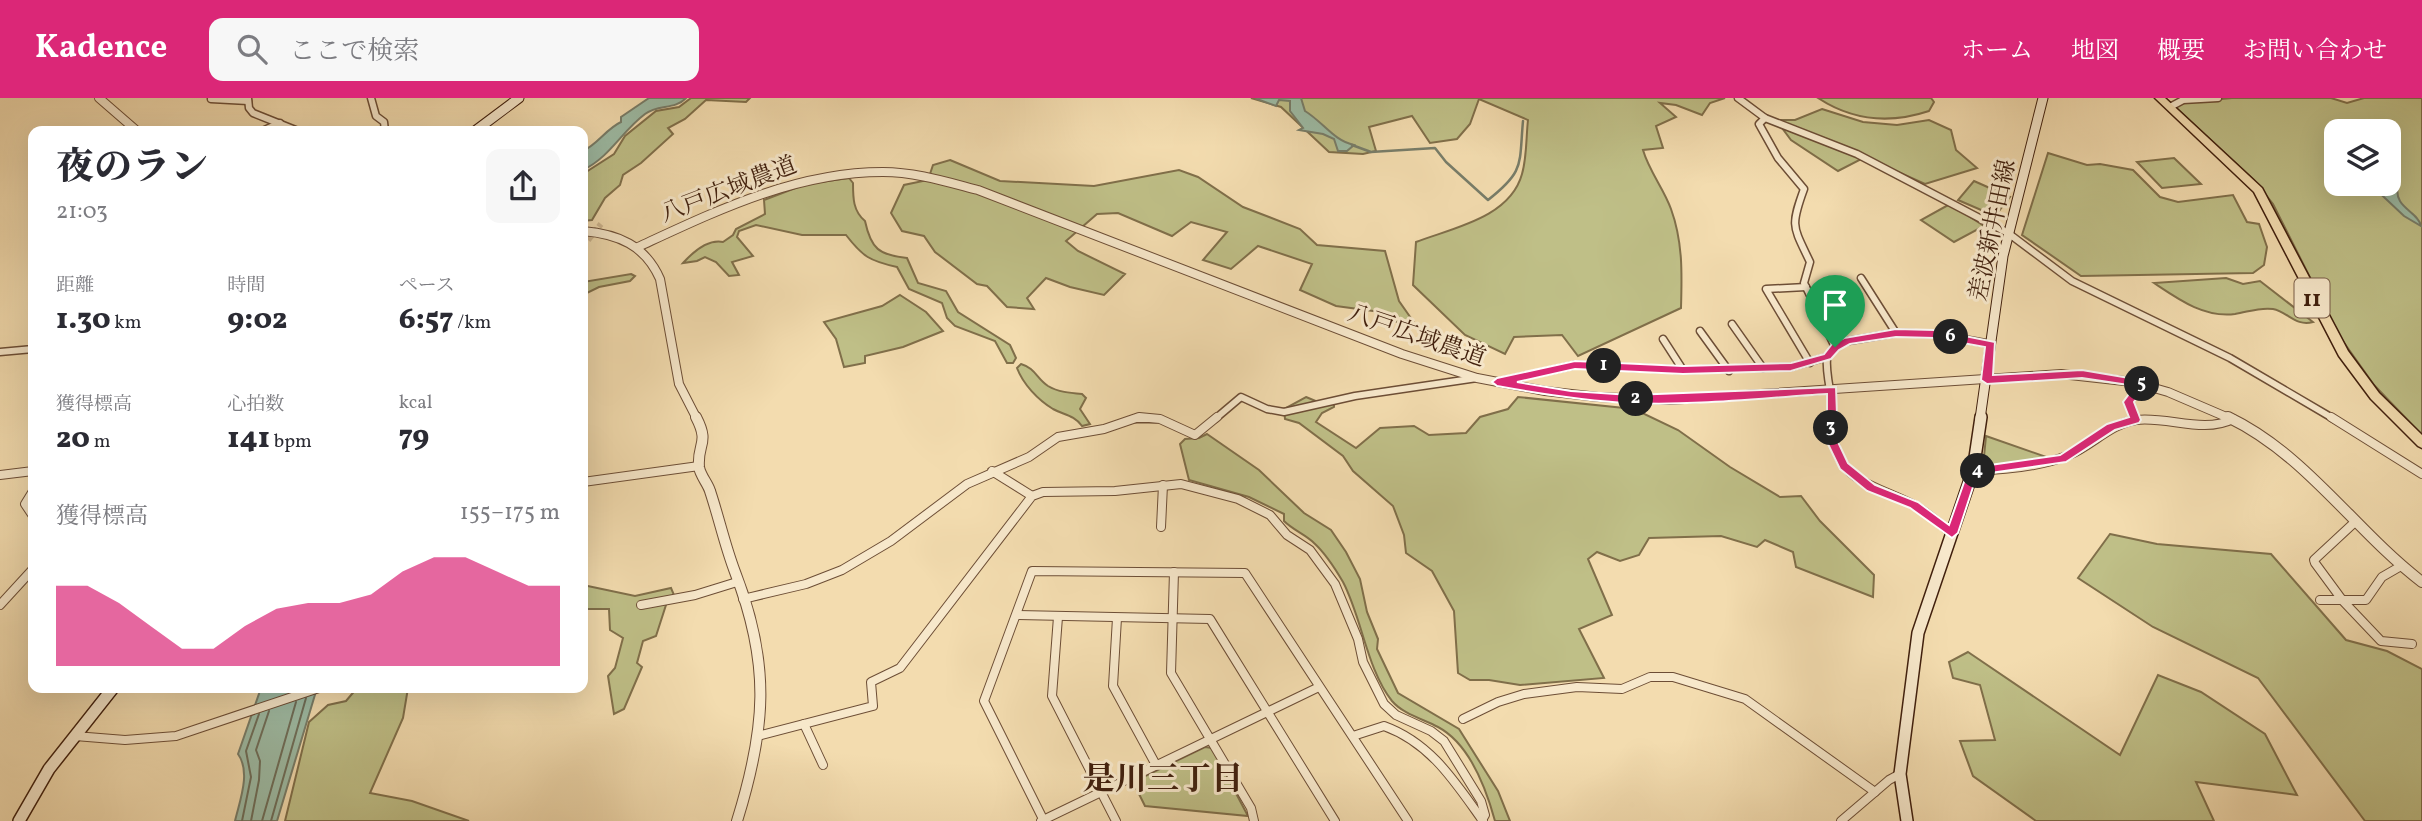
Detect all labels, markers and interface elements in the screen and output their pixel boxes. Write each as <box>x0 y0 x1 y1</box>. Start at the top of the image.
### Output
search box <box>209 18 699 81</box>
text: Kadence <box>35 26 167 72</box>
icon: search <box>233 30 271 68</box>
text: ここで検索 <box>289 34 419 70</box>
text: ホーム <box>1961 35 2033 69</box>
text: 地図 <box>2071 35 2119 69</box>
text: 概要 <box>2157 35 2205 69</box>
text: お問い合わせ <box>2243 35 2387 69</box>
map controls <box>2324 119 2401 196</box>
button: layers <box>2324 119 2401 196</box>
text: 夜のラン <box>56 143 208 196</box>
button: share <box>486 149 560 223</box>
street label: 八戸広域農道 <box>655 149 802 233</box>
street label: 差波新井田線 <box>1962 156 2026 304</box>
text: 21:03 <box>56 196 108 228</box>
text: 距離 <box>56 273 94 299</box>
text: 時間 <box>227 273 265 299</box>
text: ペース <box>399 273 455 299</box>
pin <box>1805 275 1865 347</box>
road number: 11 <box>2294 279 2330 318</box>
icon: arrive <box>1816 286 1854 324</box>
street label: 八戸広域農道 <box>1343 297 1490 376</box>
text: 1.30 <box>56 299 111 341</box>
text: 9:02 <box>227 299 287 341</box>
text: 6:57 <box>399 299 453 341</box>
text: km <box>111 310 142 336</box>
text: /km <box>453 310 491 336</box>
pin: 6 <box>1934 320 1968 354</box>
text: 6 <box>1945 323 1956 349</box>
pin: 1 <box>1586 348 1622 384</box>
text: 1 <box>1600 352 1607 378</box>
pin: 5 <box>2124 366 2160 402</box>
text: 5 <box>2137 370 2146 396</box>
pin: 2 <box>1618 382 1654 416</box>
text: 2 <box>1631 385 1640 411</box>
text: kcal <box>399 390 432 416</box>
text: 獲得標高 <box>56 392 132 418</box>
text: 心拍数 <box>227 392 284 418</box>
pin: 3 <box>1814 410 1848 446</box>
text: 3 <box>1826 414 1835 440</box>
text: 79 <box>399 416 429 458</box>
text: 20 <box>56 418 90 460</box>
text: 141 <box>227 418 270 460</box>
text: m <box>90 429 111 455</box>
text: bpm <box>270 429 312 455</box>
pin: 4 <box>1960 454 1996 488</box>
text: 4 <box>1972 457 1983 483</box>
text: 155–175 m <box>460 497 560 529</box>
text: 獲得標高 <box>56 501 148 533</box>
district label: 是川三丁目 <box>1083 759 1243 803</box>

